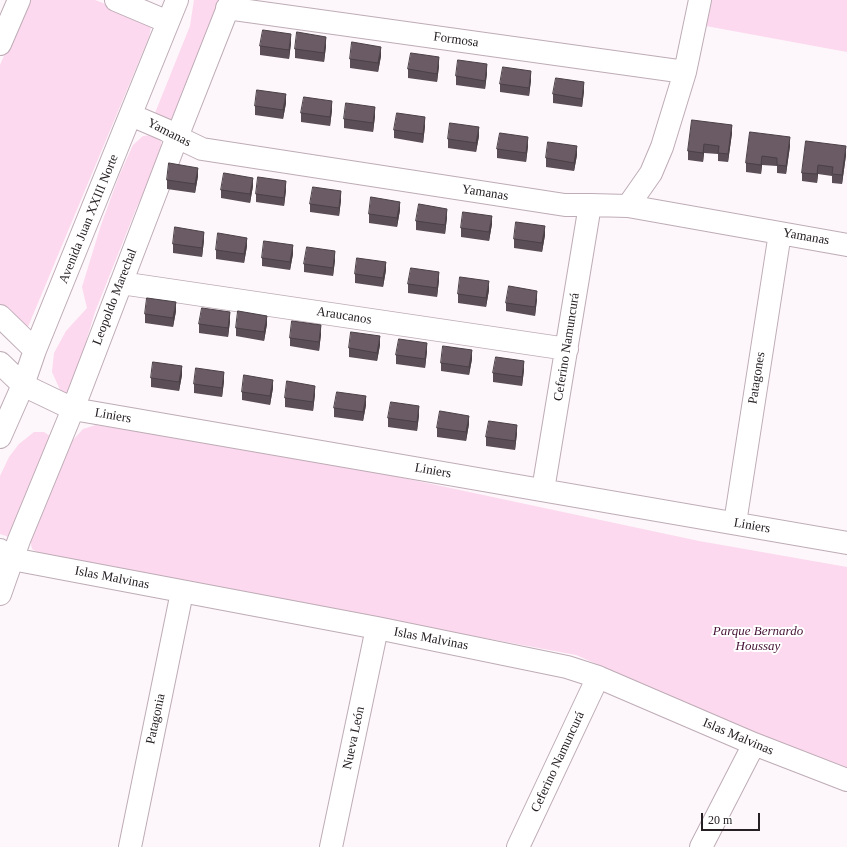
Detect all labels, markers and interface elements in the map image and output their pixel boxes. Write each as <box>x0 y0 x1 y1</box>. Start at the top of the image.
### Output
street label: Formosa <box>432 29 480 51</box>
street label: Yamanas <box>144 115 194 151</box>
street label: Avenida Juan XXIII Norte <box>56 152 122 286</box>
street label: Yamanas <box>461 182 509 204</box>
street label: Yamanas <box>781 225 831 249</box>
street label: Leopoldo Marechal <box>89 247 141 347</box>
street label: Ceferino Namuncurá <box>551 292 583 402</box>
street label: Araucanos <box>315 304 373 328</box>
street label: Patagones <box>745 351 769 405</box>
street label: Liniers <box>94 405 132 427</box>
street label: Liniers <box>414 460 452 482</box>
street label: Liniers <box>733 515 771 537</box>
street label: Islas Malvinas <box>73 563 151 593</box>
street label: Islas Malvinas <box>392 624 470 654</box>
park label: Parque Bernardo Houssay <box>713 624 803 655</box>
street label: Patagonia <box>143 692 169 746</box>
street label: Nueva León <box>340 705 368 771</box>
street label: Ceferino Namuncurá <box>528 709 588 815</box>
street label: Islas Malvinas <box>700 715 776 759</box>
scale bar <box>703 805 762 831</box>
text: 20 m <box>708 813 732 827</box>

